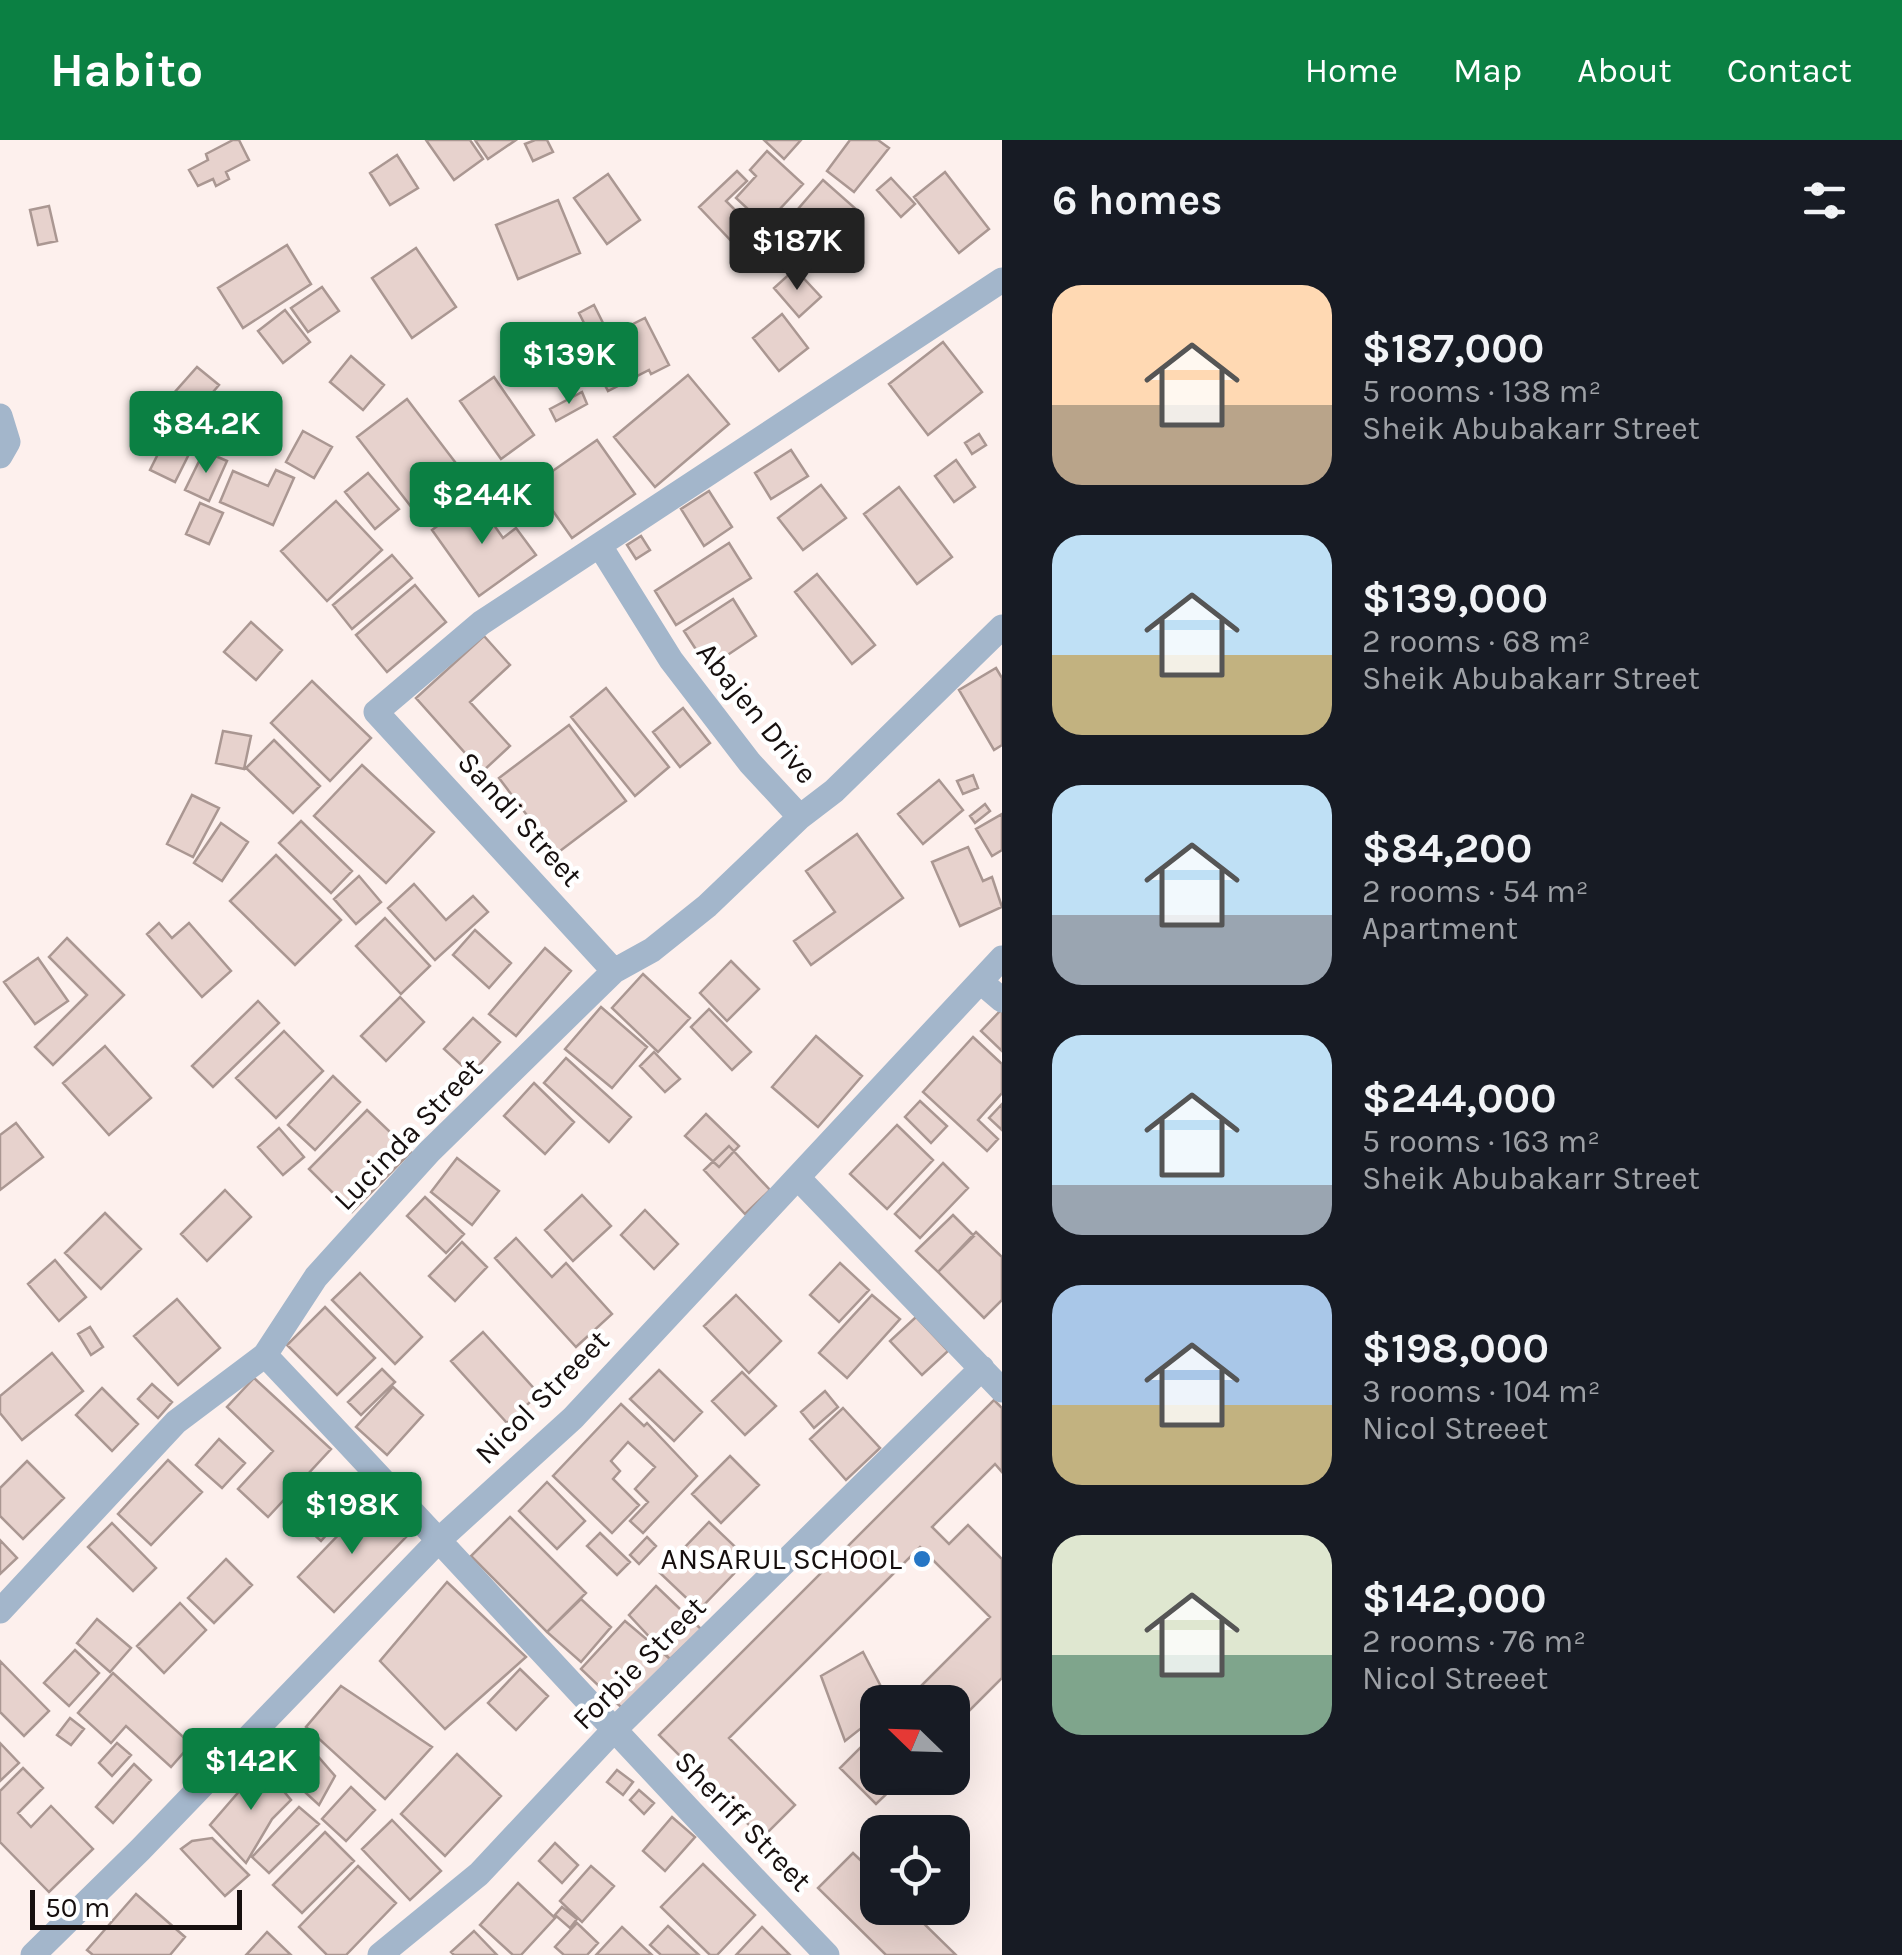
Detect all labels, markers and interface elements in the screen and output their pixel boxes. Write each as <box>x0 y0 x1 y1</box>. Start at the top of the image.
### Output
text: Habito <box>50 42 203 98</box>
text: Home <box>1305 50 1398 91</box>
text: Map <box>1453 50 1522 91</box>
text: About <box>1577 50 1672 91</box>
text: Contact <box>1727 50 1852 91</box>
icon: filters <box>1797 173 1852 228</box>
text: 6 homes <box>1052 175 1222 225</box>
pin: $187K <box>727 208 867 293</box>
text: $187K <box>752 222 843 259</box>
pin: $139K <box>499 322 639 407</box>
text: $187,000 <box>1362 323 1544 373</box>
icon: home <box>1132 325 1252 445</box>
text: $139K <box>522 336 616 373</box>
text: 5 rooms · 138 m² <box>1362 373 1601 410</box>
pin: $84.2K <box>125 391 287 476</box>
text: $84.2K <box>152 405 260 442</box>
text: Sheik Abubakarr Street <box>1362 410 1700 447</box>
pin: $244K <box>412 462 552 547</box>
text: $244K <box>432 476 532 513</box>
text: $139,000 <box>1362 573 1548 623</box>
icon: home <box>1132 575 1252 695</box>
text: 2 rooms · 68 m² <box>1362 623 1591 660</box>
street label: Abajen Drive <box>689 635 825 791</box>
text: Sheik Abubakarr Street <box>1362 660 1700 697</box>
street label: Sandi Street <box>450 744 590 894</box>
text: $84,200 <box>1362 823 1532 873</box>
icon: home <box>1132 825 1252 945</box>
text: 2 rooms · 54 m² <box>1362 873 1589 910</box>
text: Apartment <box>1362 910 1518 947</box>
street label: Lucinda Street <box>326 1050 490 1218</box>
text: $244,000 <box>1362 1073 1557 1123</box>
icon: home <box>1132 1075 1252 1195</box>
text: 5 rooms · 163 m² <box>1362 1123 1600 1160</box>
text: Sheik Abubakarr Street <box>1362 1160 1700 1197</box>
street label: Nicol Streeet <box>468 1323 616 1471</box>
text: $198,000 <box>1362 1323 1549 1373</box>
icon: home <box>1132 1325 1252 1445</box>
text: 3 rooms · 104 m² <box>1362 1373 1601 1410</box>
text: Nicol Streeet <box>1362 1410 1548 1447</box>
pin: $198K <box>282 1472 422 1557</box>
text: $198K <box>305 1486 399 1523</box>
place label: ANSARUL SCHOOL <box>660 1541 902 1577</box>
marker: ANSARUL SCHOOL <box>911 1548 933 1570</box>
text: $142,000 <box>1362 1573 1547 1623</box>
icon: home <box>1132 1575 1252 1695</box>
street label: Forbie Street <box>565 1589 713 1737</box>
text: 2 rooms · 76 m² <box>1362 1623 1586 1660</box>
text: Nicol Streeet <box>1362 1660 1548 1697</box>
north arrow <box>860 1685 970 1795</box>
map controls <box>860 1685 970 1925</box>
pin: $142K <box>181 1728 321 1813</box>
text: $142K <box>205 1742 297 1779</box>
street label: Sheriff Street <box>667 1743 819 1899</box>
button: locate <box>860 1815 970 1925</box>
scale bar <box>30 1885 242 1930</box>
text: 50 m <box>45 1891 110 1924</box>

